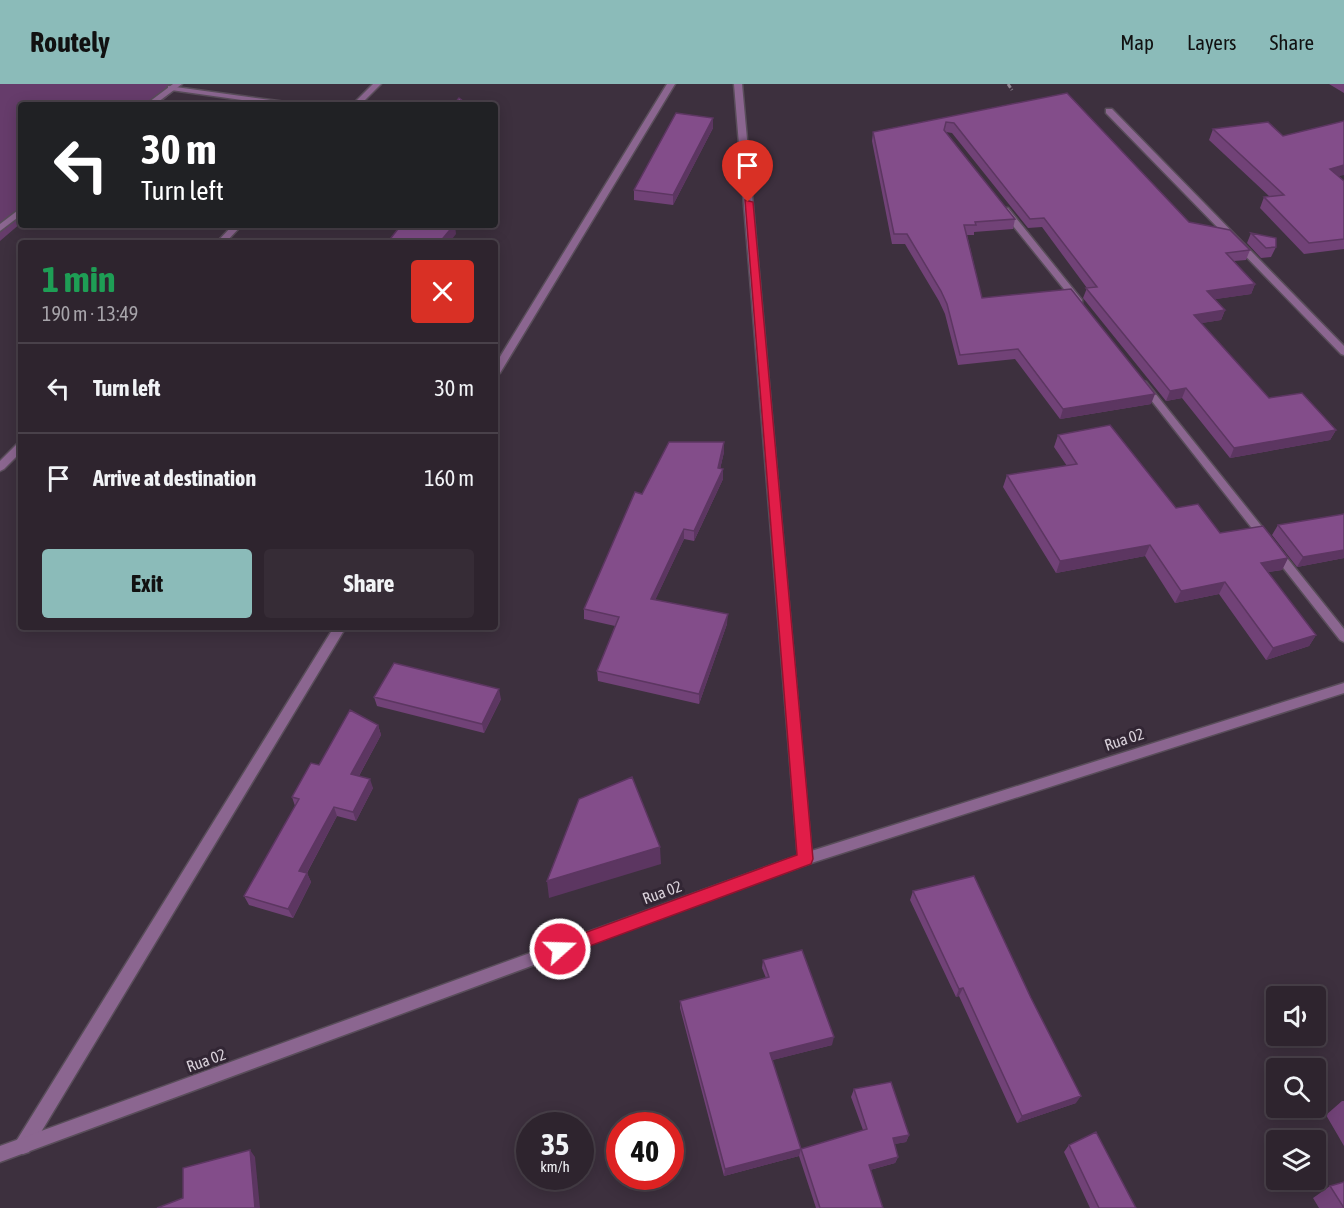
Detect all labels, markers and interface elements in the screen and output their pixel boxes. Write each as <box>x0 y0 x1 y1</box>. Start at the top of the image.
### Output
text: Routely <box>30 26 110 58</box>
text: Map <box>1120 30 1154 54</box>
text: Layers <box>1187 30 1237 54</box>
text: Share <box>1270 30 1314 54</box>
text: 30 m <box>141 125 216 173</box>
icon: left <box>42 126 120 204</box>
pin <box>722 140 773 202</box>
icon: arrive <box>731 149 764 182</box>
text: Turn left <box>141 175 224 206</box>
text: 1 min <box>42 258 116 300</box>
button: close <box>411 260 474 323</box>
text: 190 m · 13:49 <box>42 302 138 325</box>
icon: left <box>42 372 75 405</box>
text: Turn left <box>93 375 160 401</box>
text: 30 m <box>434 375 474 401</box>
icon: arrive <box>42 462 75 495</box>
text: Arrive at destination <box>93 465 256 491</box>
text: 160 m <box>424 465 474 491</box>
button: Exit <box>42 549 252 618</box>
button: Share <box>264 549 474 618</box>
street label: Rua 02 <box>1102 724 1146 754</box>
street label: Rua 02 <box>640 877 684 907</box>
position arrow <box>528 917 592 981</box>
map controls <box>1266 986 1326 1190</box>
button: sound <box>1266 986 1326 1046</box>
street label: Rua 02 <box>184 1045 228 1075</box>
button: search <box>1266 1058 1326 1118</box>
speed limit sign: 40 <box>606 1112 684 1190</box>
text: 35 <box>541 1127 569 1161</box>
button: layers <box>1266 1130 1326 1190</box>
text: km/h <box>540 1158 570 1175</box>

